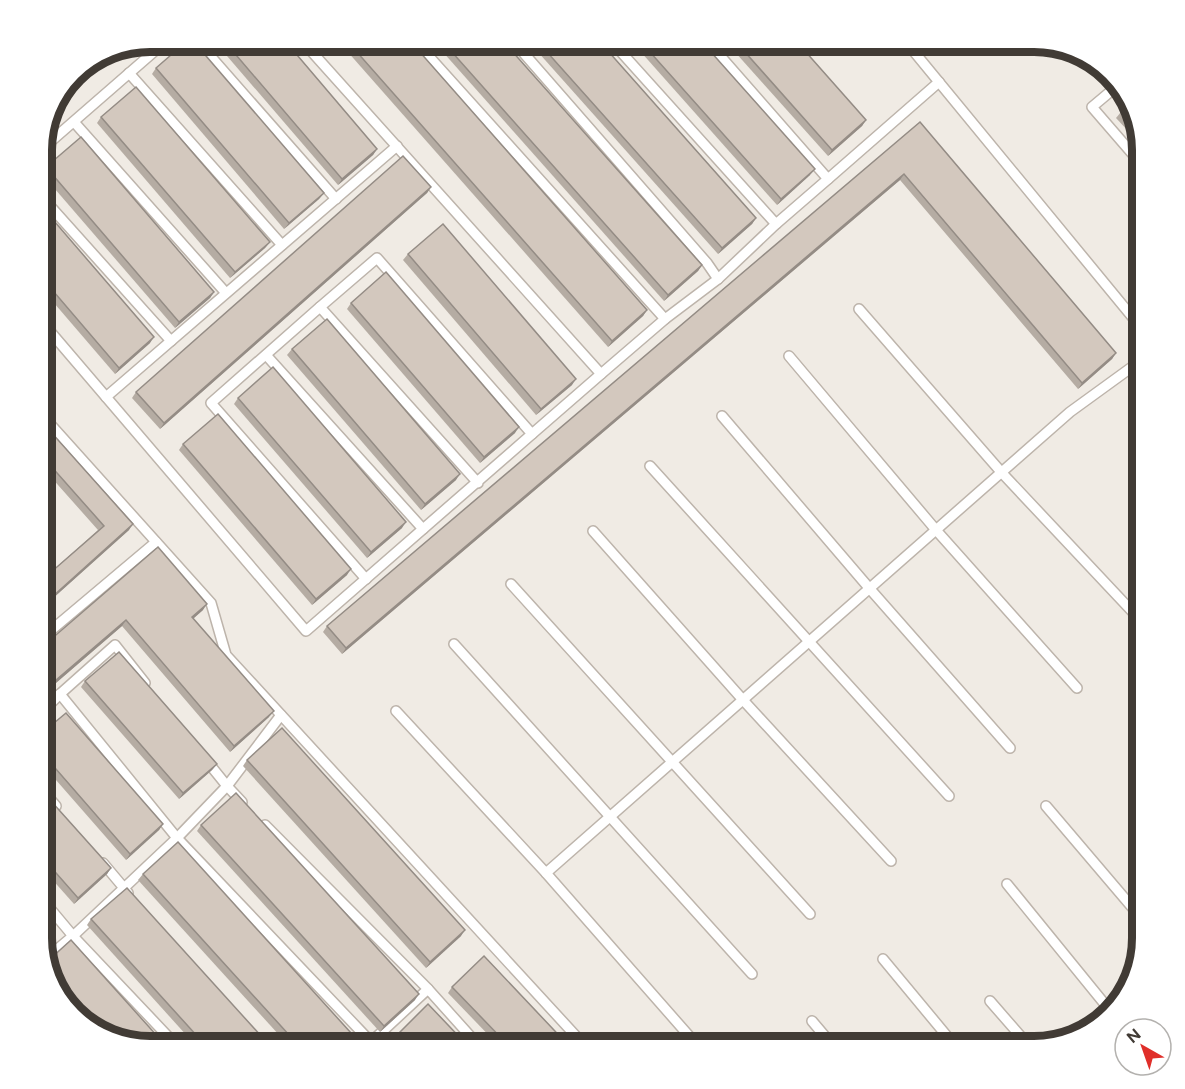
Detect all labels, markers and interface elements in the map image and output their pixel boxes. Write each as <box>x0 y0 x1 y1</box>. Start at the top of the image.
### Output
north arrow <box>1113 1017 1173 1077</box>
text: N <box>1123 1025 1145 1047</box>

